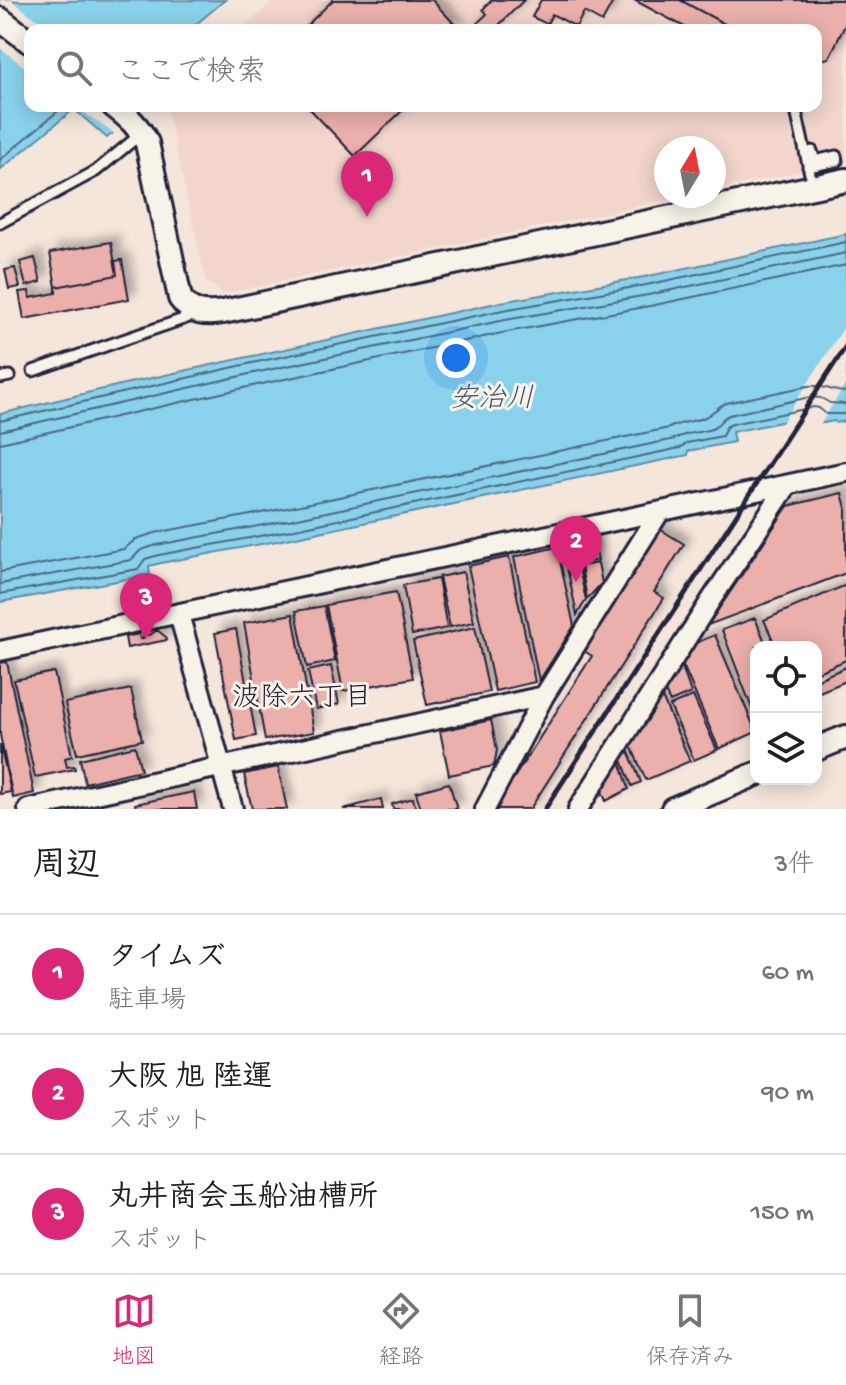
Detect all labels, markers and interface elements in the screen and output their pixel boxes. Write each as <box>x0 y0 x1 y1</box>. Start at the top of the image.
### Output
search box <box>24 24 822 112</box>
icon: search <box>52 46 96 90</box>
text: ここで検索 <box>116 57 266 92</box>
north arrow <box>654 136 726 208</box>
pin: 1 <box>341 151 393 217</box>
your location <box>436 338 476 378</box>
water label: 安治川 <box>450 383 534 417</box>
pin: 2 <box>550 516 602 582</box>
pin: 3 <box>120 573 172 639</box>
map controls <box>750 641 822 785</box>
button: locate <box>750 641 822 713</box>
district label: 波除六丁目 <box>232 682 372 716</box>
button: layers <box>750 713 822 785</box>
text: 周辺 <box>32 848 100 888</box>
text: 3件 <box>775 851 814 882</box>
text: タイムズ <box>108 942 226 977</box>
text: 1 <box>53 959 63 990</box>
text: 60 m <box>761 959 814 990</box>
text: 駐車場 <box>108 987 186 1018</box>
text: 大阪 旭 陸運 <box>108 1062 272 1097</box>
text: 2 <box>52 1079 64 1110</box>
text: 90 m <box>762 1079 814 1110</box>
text: スポット <box>108 1107 212 1138</box>
text: 丸井商会玉船油槽所 <box>108 1182 378 1217</box>
text: 3 <box>51 1199 65 1230</box>
text: 150 m <box>750 1199 814 1230</box>
text: スポット <box>108 1227 212 1258</box>
tab: 地図 <box>112 1289 156 1372</box>
tab: 経路 <box>379 1289 423 1372</box>
tab: 保存済み <box>646 1289 734 1372</box>

